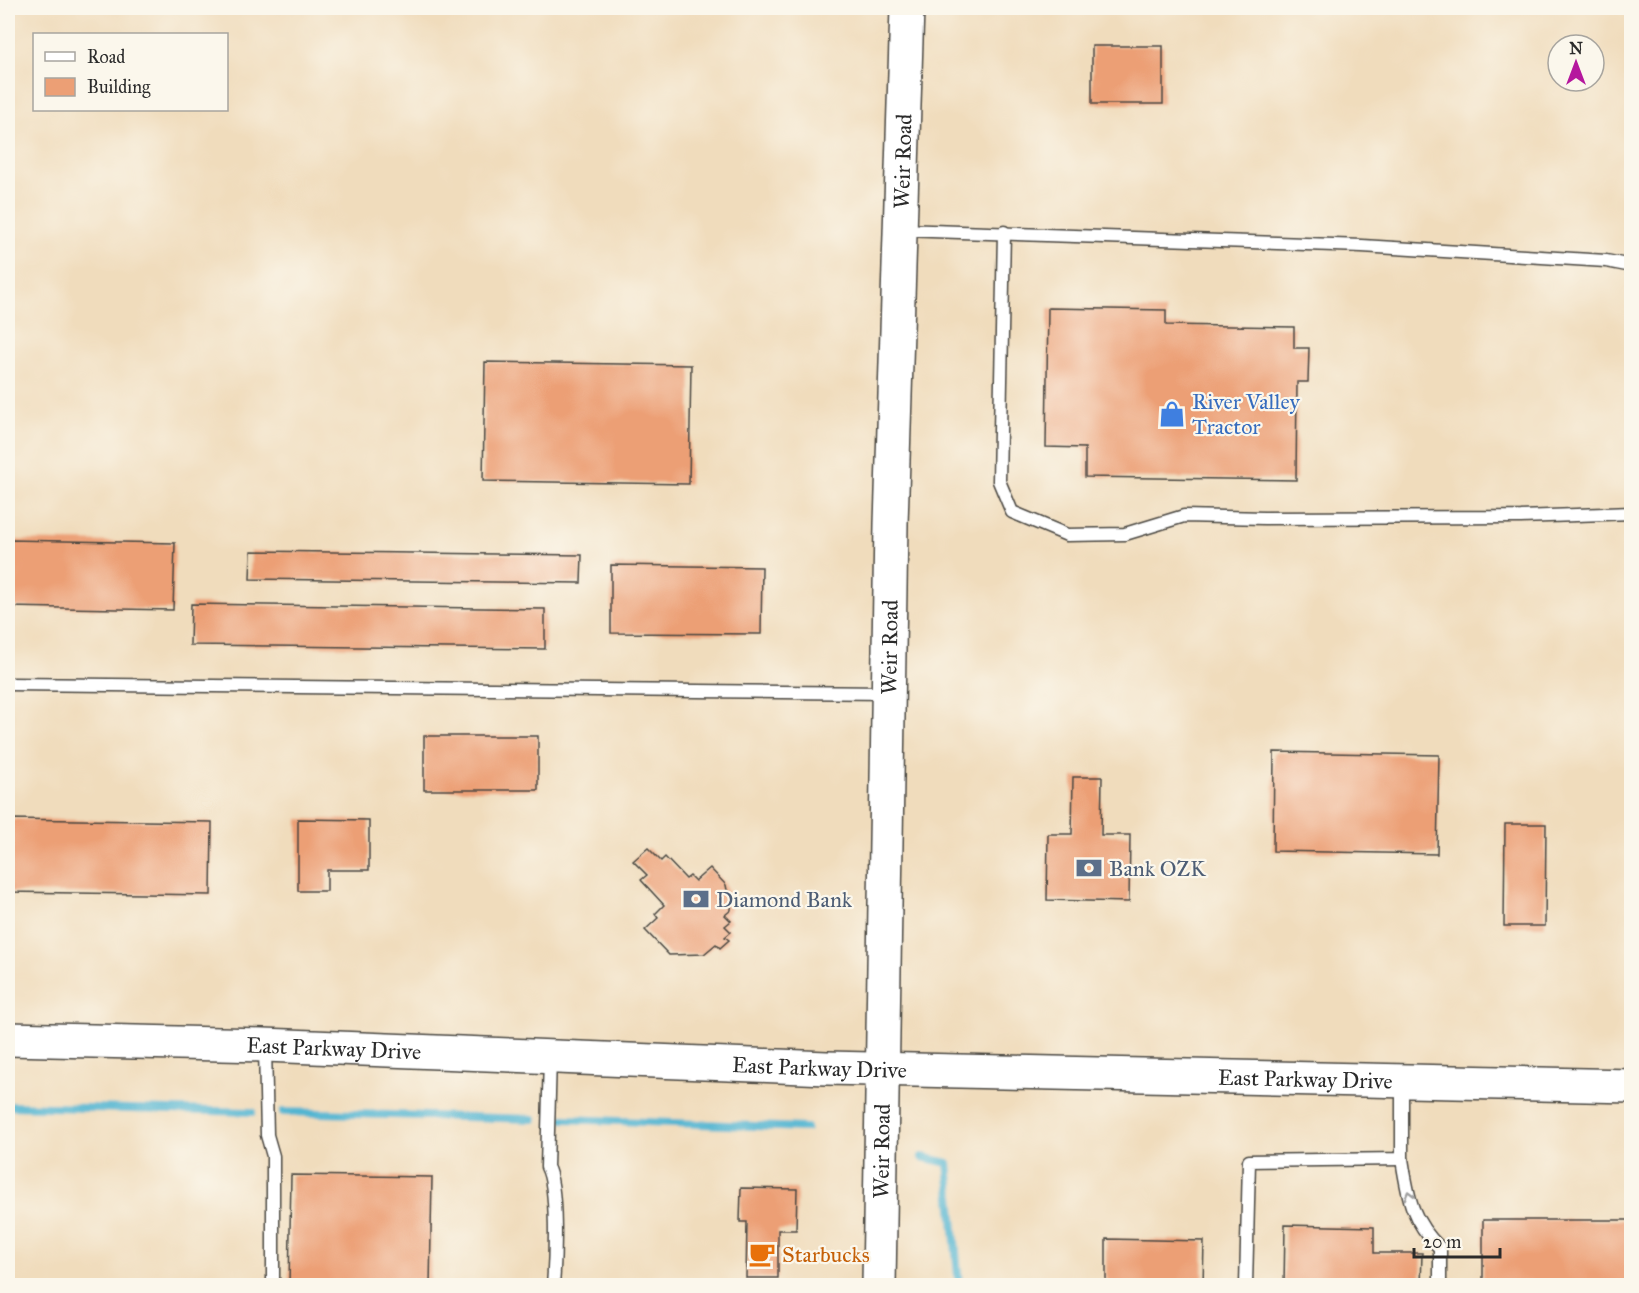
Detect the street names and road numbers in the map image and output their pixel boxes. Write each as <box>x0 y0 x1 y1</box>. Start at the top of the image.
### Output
street label: Weir Road <box>888 113 918 209</box>
street label: Weir Road <box>875 599 904 695</box>
street label: East Parkway Drive <box>246 1032 422 1065</box>
street label: East Parkway Drive <box>732 1051 907 1084</box>
street label: East Parkway Drive <box>1218 1064 1393 1095</box>
street label: Weir Road <box>867 1103 896 1199</box>

